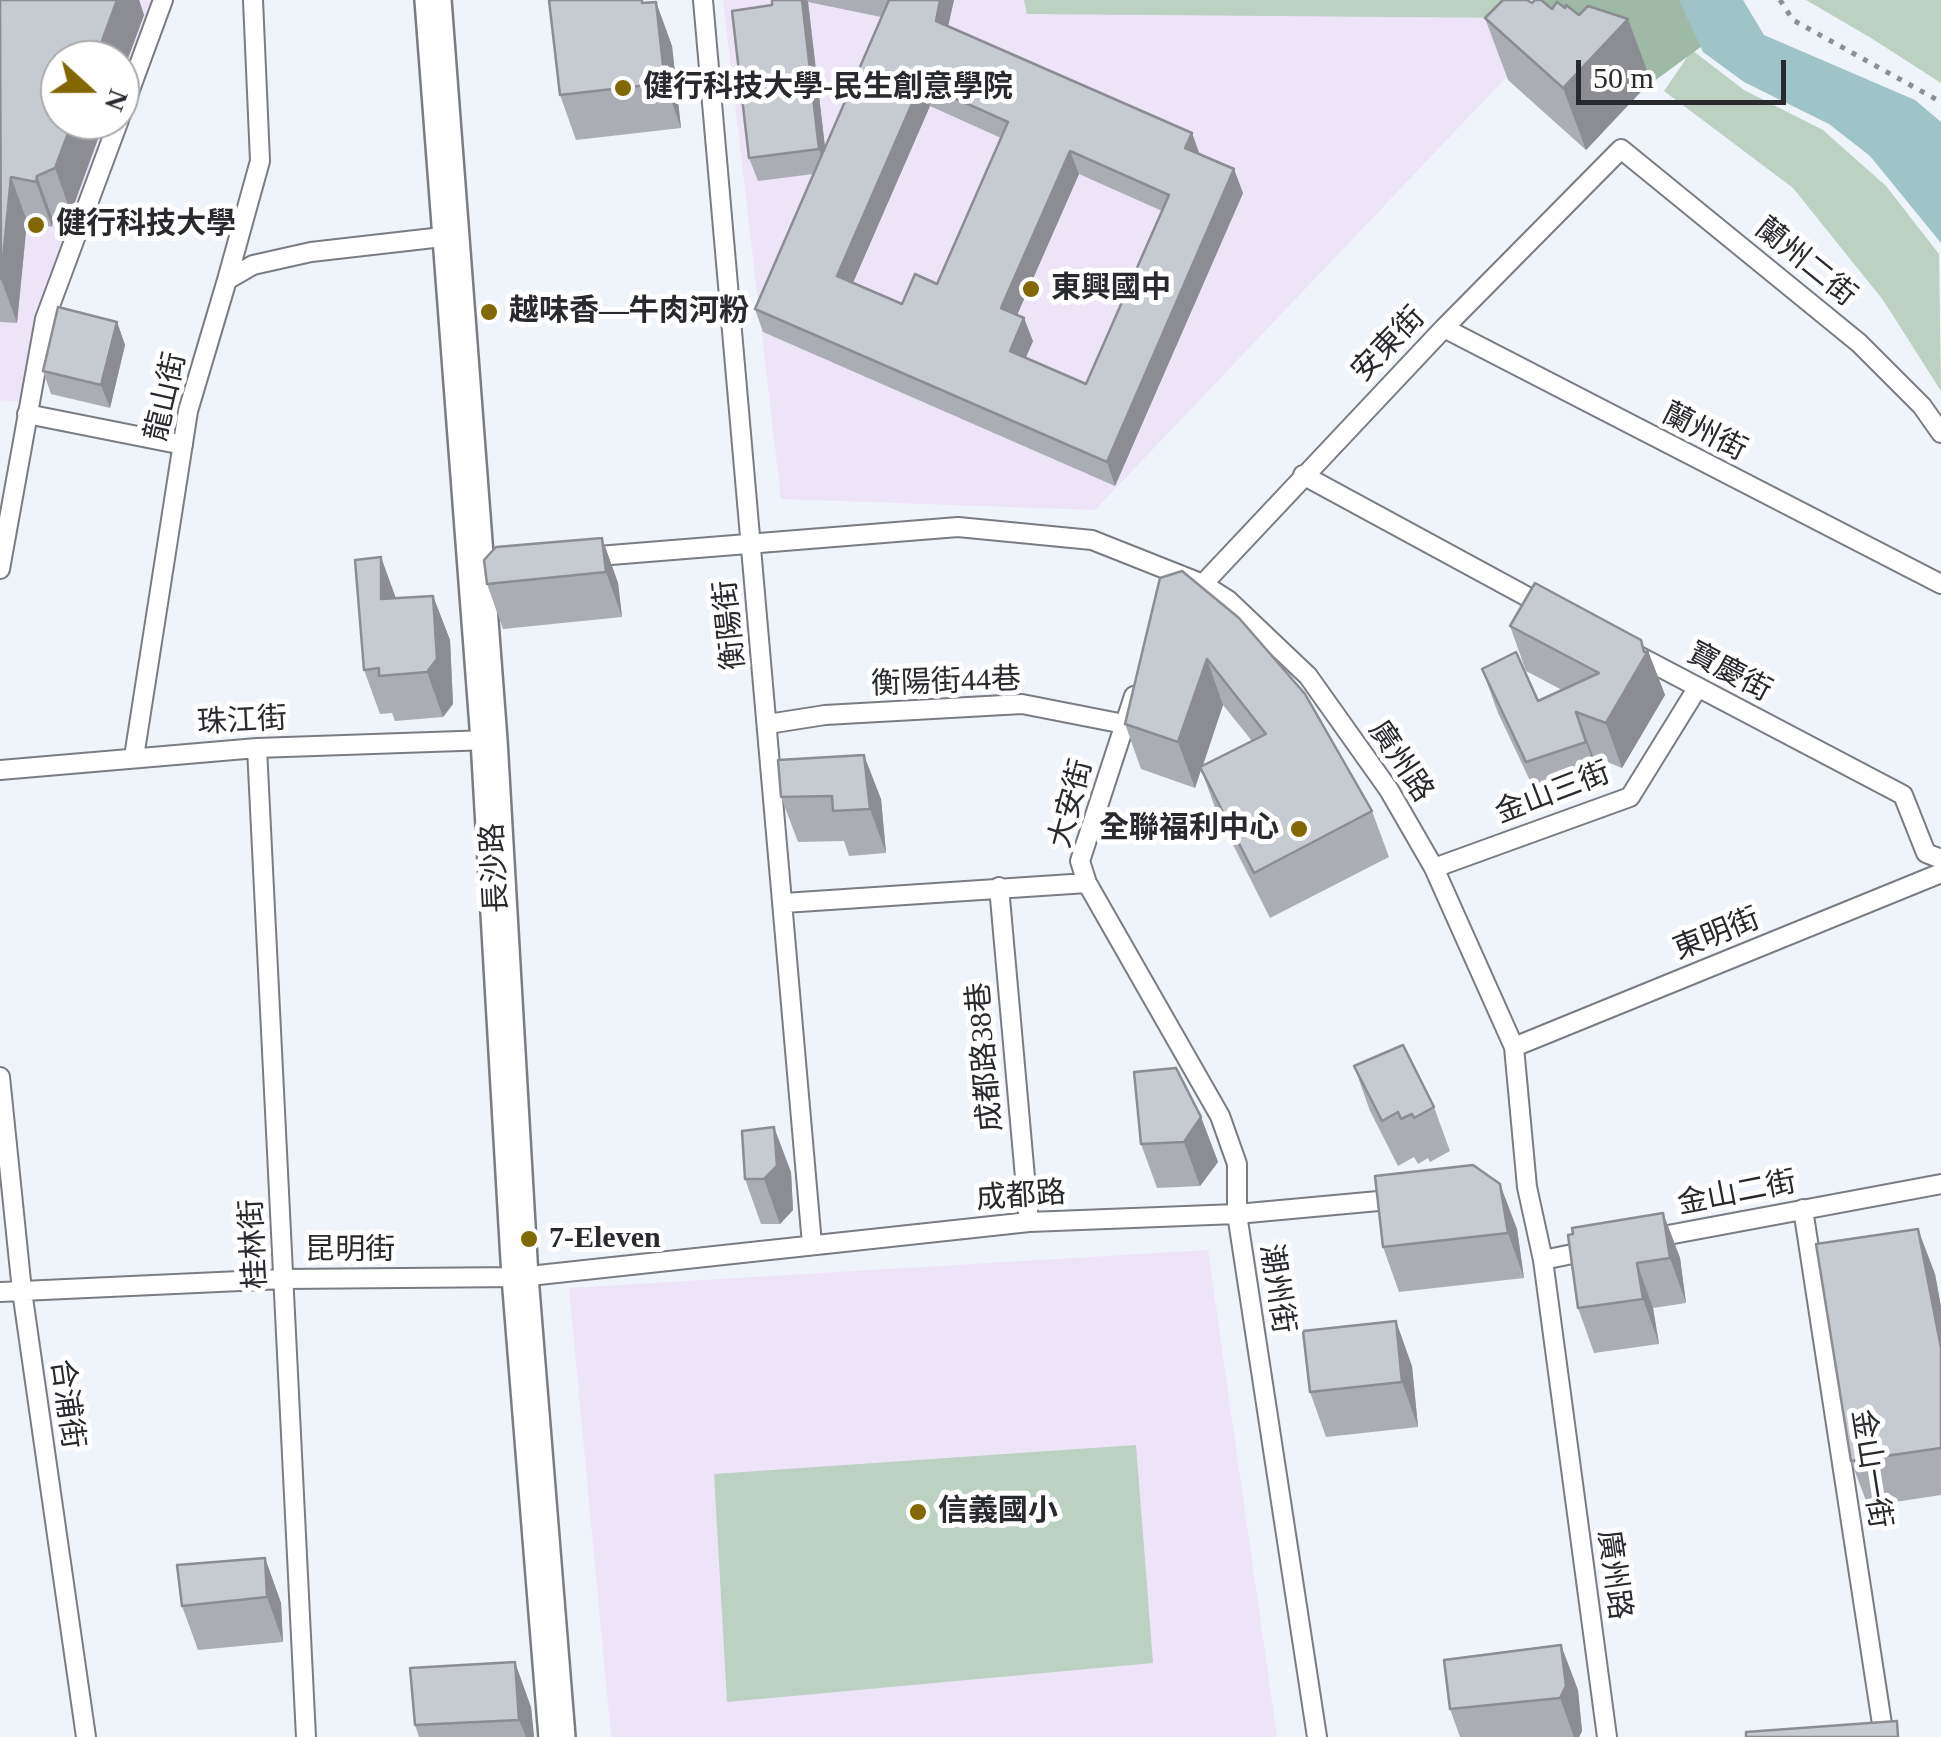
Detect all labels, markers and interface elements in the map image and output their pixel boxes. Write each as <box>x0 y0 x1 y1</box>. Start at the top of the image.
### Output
north arrow <box>40 40 140 140</box>
scale bar <box>1581 40 1791 102</box>
text: 50 m <box>1593 61 1654 94</box>
place label: 健行科技大學-民生創意學院 <box>643 70 1013 106</box>
marker: 健行科技大學-民生創意學院 <box>612 77 634 99</box>
text: N <box>99 85 135 115</box>
place label: 健行科技大學 <box>56 207 236 243</box>
street label: 蘭州二街 <box>1747 211 1863 315</box>
marker: 健行科技大學 <box>25 214 47 236</box>
place label: 東興國中 <box>1051 271 1171 307</box>
marker: 東興國中 <box>1020 278 1042 300</box>
place label: 越味香—牛肉河粉 <box>509 294 749 330</box>
street label: 安東街 <box>1345 300 1433 390</box>
marker: 越味香—牛肉河粉 <box>478 301 500 323</box>
street label: 龍山街 <box>139 349 195 445</box>
street label: 蘭州街 <box>1656 397 1752 469</box>
street label: 衡陽街 <box>708 578 754 672</box>
street label: 寶慶街 <box>1681 636 1777 710</box>
street label: 衡陽街44巷 <box>870 662 1022 704</box>
street label: 珠江街 <box>196 702 288 742</box>
street label: 廣州路 <box>1360 715 1440 809</box>
street label: 大安街 <box>1043 756 1101 852</box>
street label: 金山三街 <box>1491 756 1615 832</box>
place label: 全聯福利中心 <box>1099 811 1279 847</box>
marker: 全聯福利中心 <box>1288 818 1310 840</box>
street label: 長沙路 <box>476 822 516 914</box>
street label: 東明街 <box>1669 901 1765 969</box>
street label: 成都路38巷 <box>962 981 1010 1133</box>
street label: 金山二街 <box>1675 1165 1799 1223</box>
street label: 成都路 <box>975 1176 1067 1218</box>
street label: 桂林街 <box>235 1198 275 1290</box>
place label: 7-Eleven <box>549 1221 661 1257</box>
marker: 7-Eleven <box>518 1228 540 1250</box>
street label: 昆明街 <box>305 1233 395 1269</box>
street label: 潮州街 <box>1251 1242 1301 1336</box>
street label: 合浦街 <box>42 1357 90 1451</box>
street label: 金山一街 <box>1843 1407 1897 1531</box>
place label: 信義國小 <box>938 1494 1058 1530</box>
marker: 信義國小 <box>907 1501 929 1523</box>
street label: 廣州路 <box>1589 1528 1637 1622</box>

